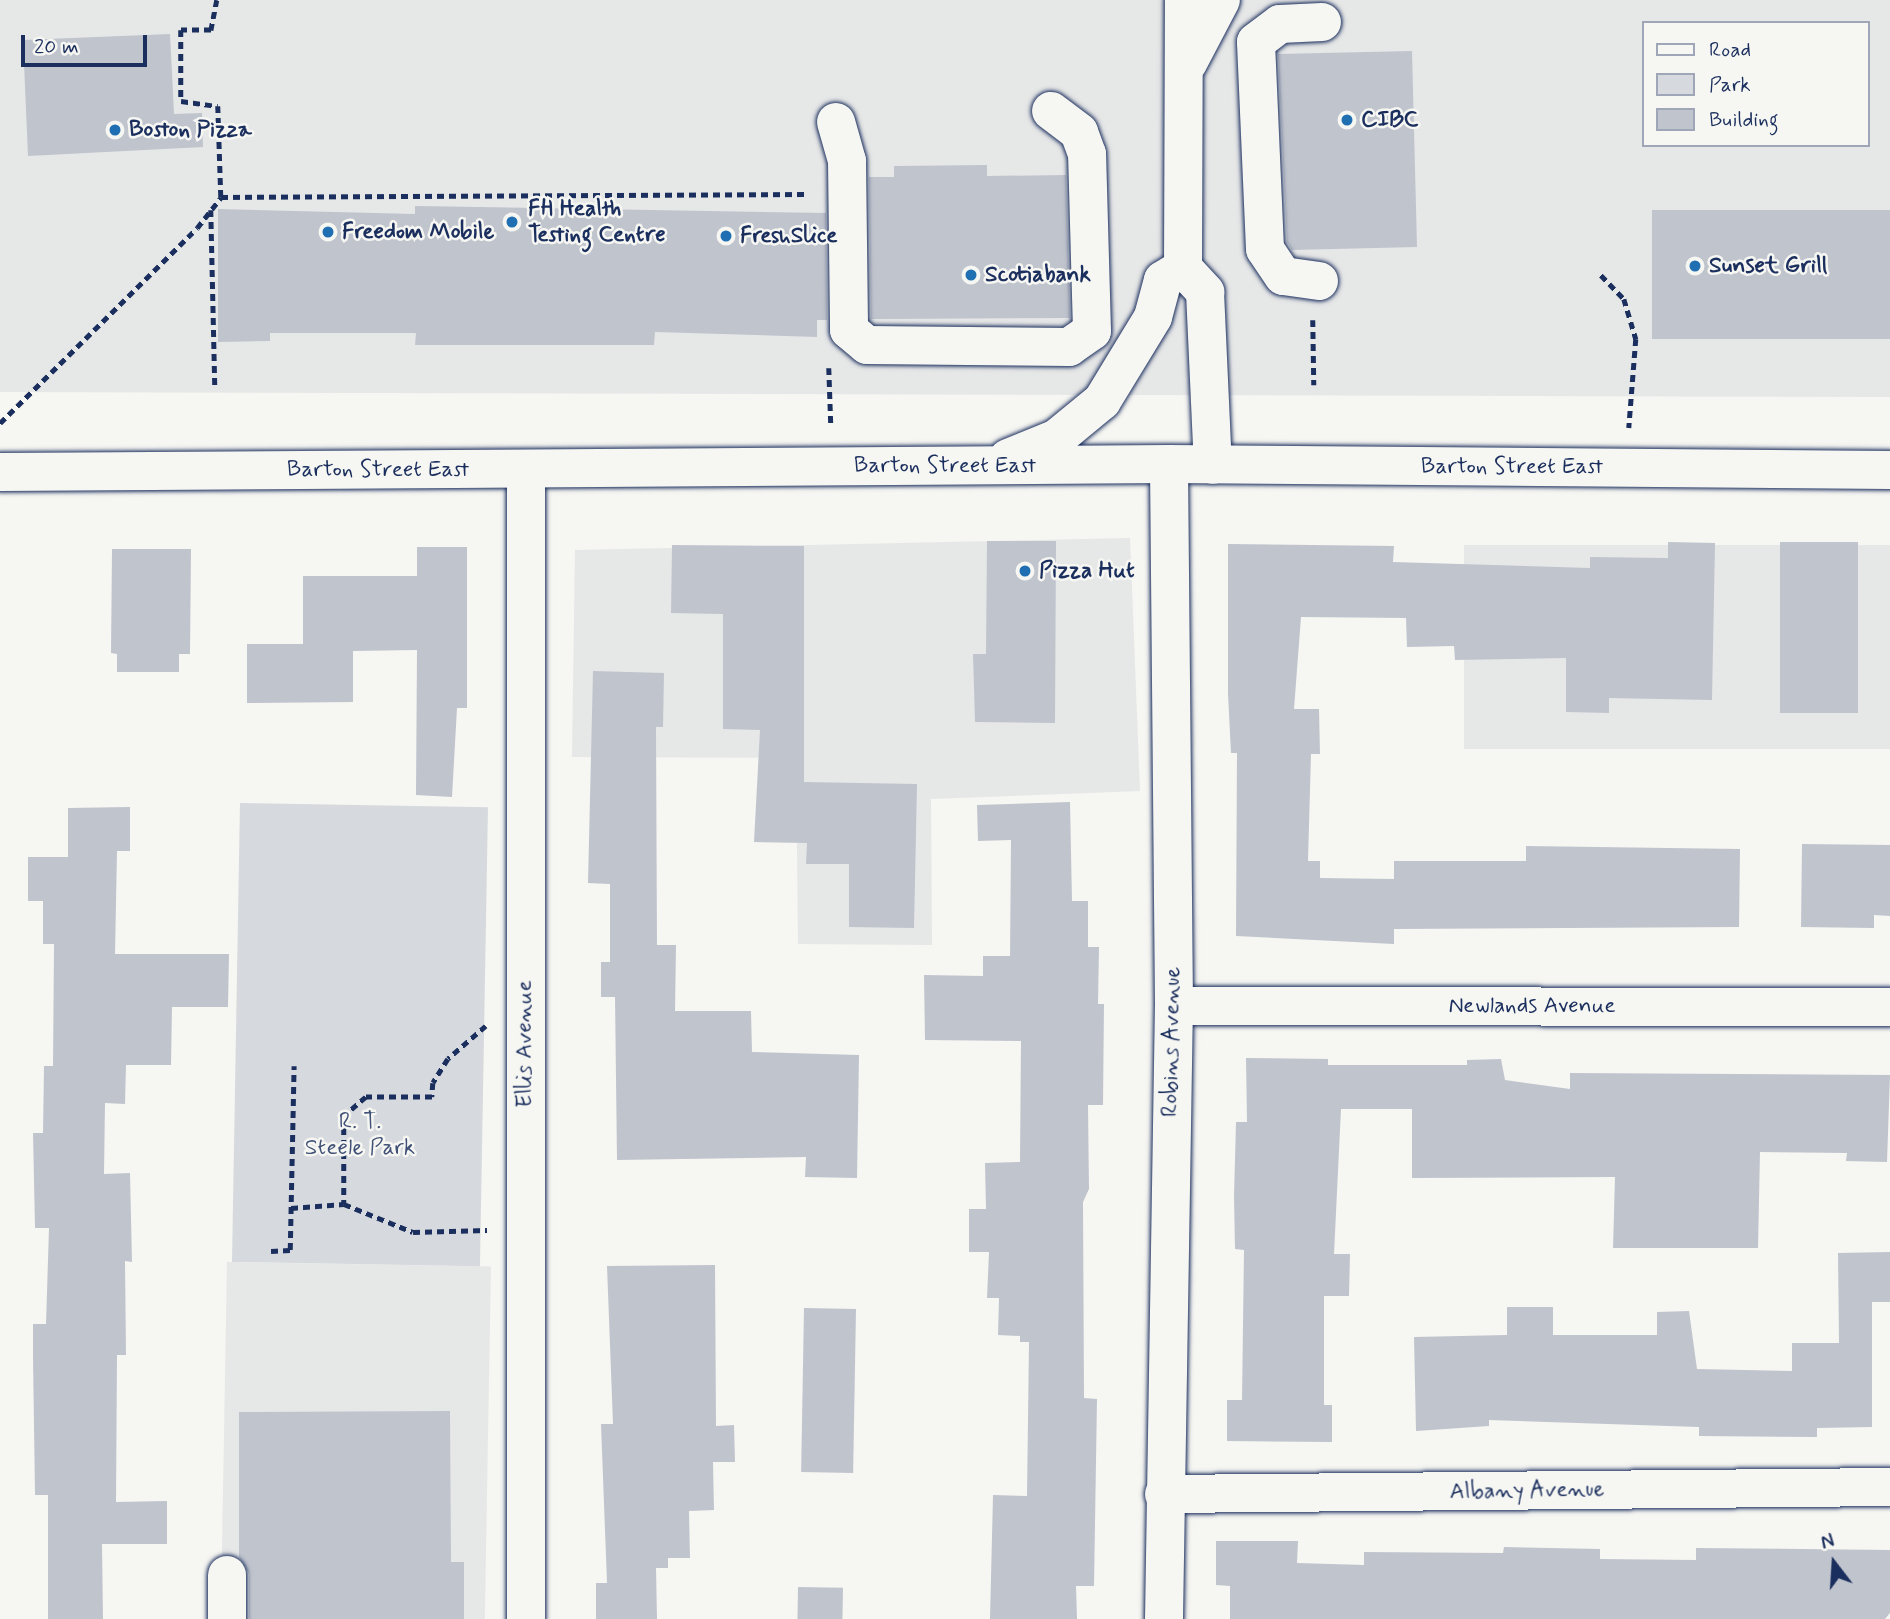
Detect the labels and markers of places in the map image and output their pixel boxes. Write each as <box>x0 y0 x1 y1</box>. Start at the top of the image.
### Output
place label: CIBC <box>1361 106 1418 134</box>
marker: CIBC <box>1339 112 1355 128</box>
place label: Boston Pizza <box>129 116 249 144</box>
marker: Boston Pizza <box>107 122 123 138</box>
place label: FH Health Testing Centre <box>528 195 669 249</box>
marker: FH Health Testing Centre <box>502 212 522 232</box>
place label: Freedom Mobile <box>342 218 493 246</box>
place label: FreshSlice <box>740 222 838 250</box>
marker: Freedom Mobile <box>320 224 336 240</box>
marker: FreshSlice <box>718 228 734 244</box>
place label: Sunset Grill <box>1709 252 1825 280</box>
marker: Sunset Grill <box>1687 258 1703 274</box>
place label: Scotiabank <box>985 261 1091 289</box>
marker: Scotiabank <box>963 267 979 283</box>
place label: Pizza Hut <box>1039 557 1132 585</box>
marker: Pizza Hut <box>1017 563 1033 579</box>

